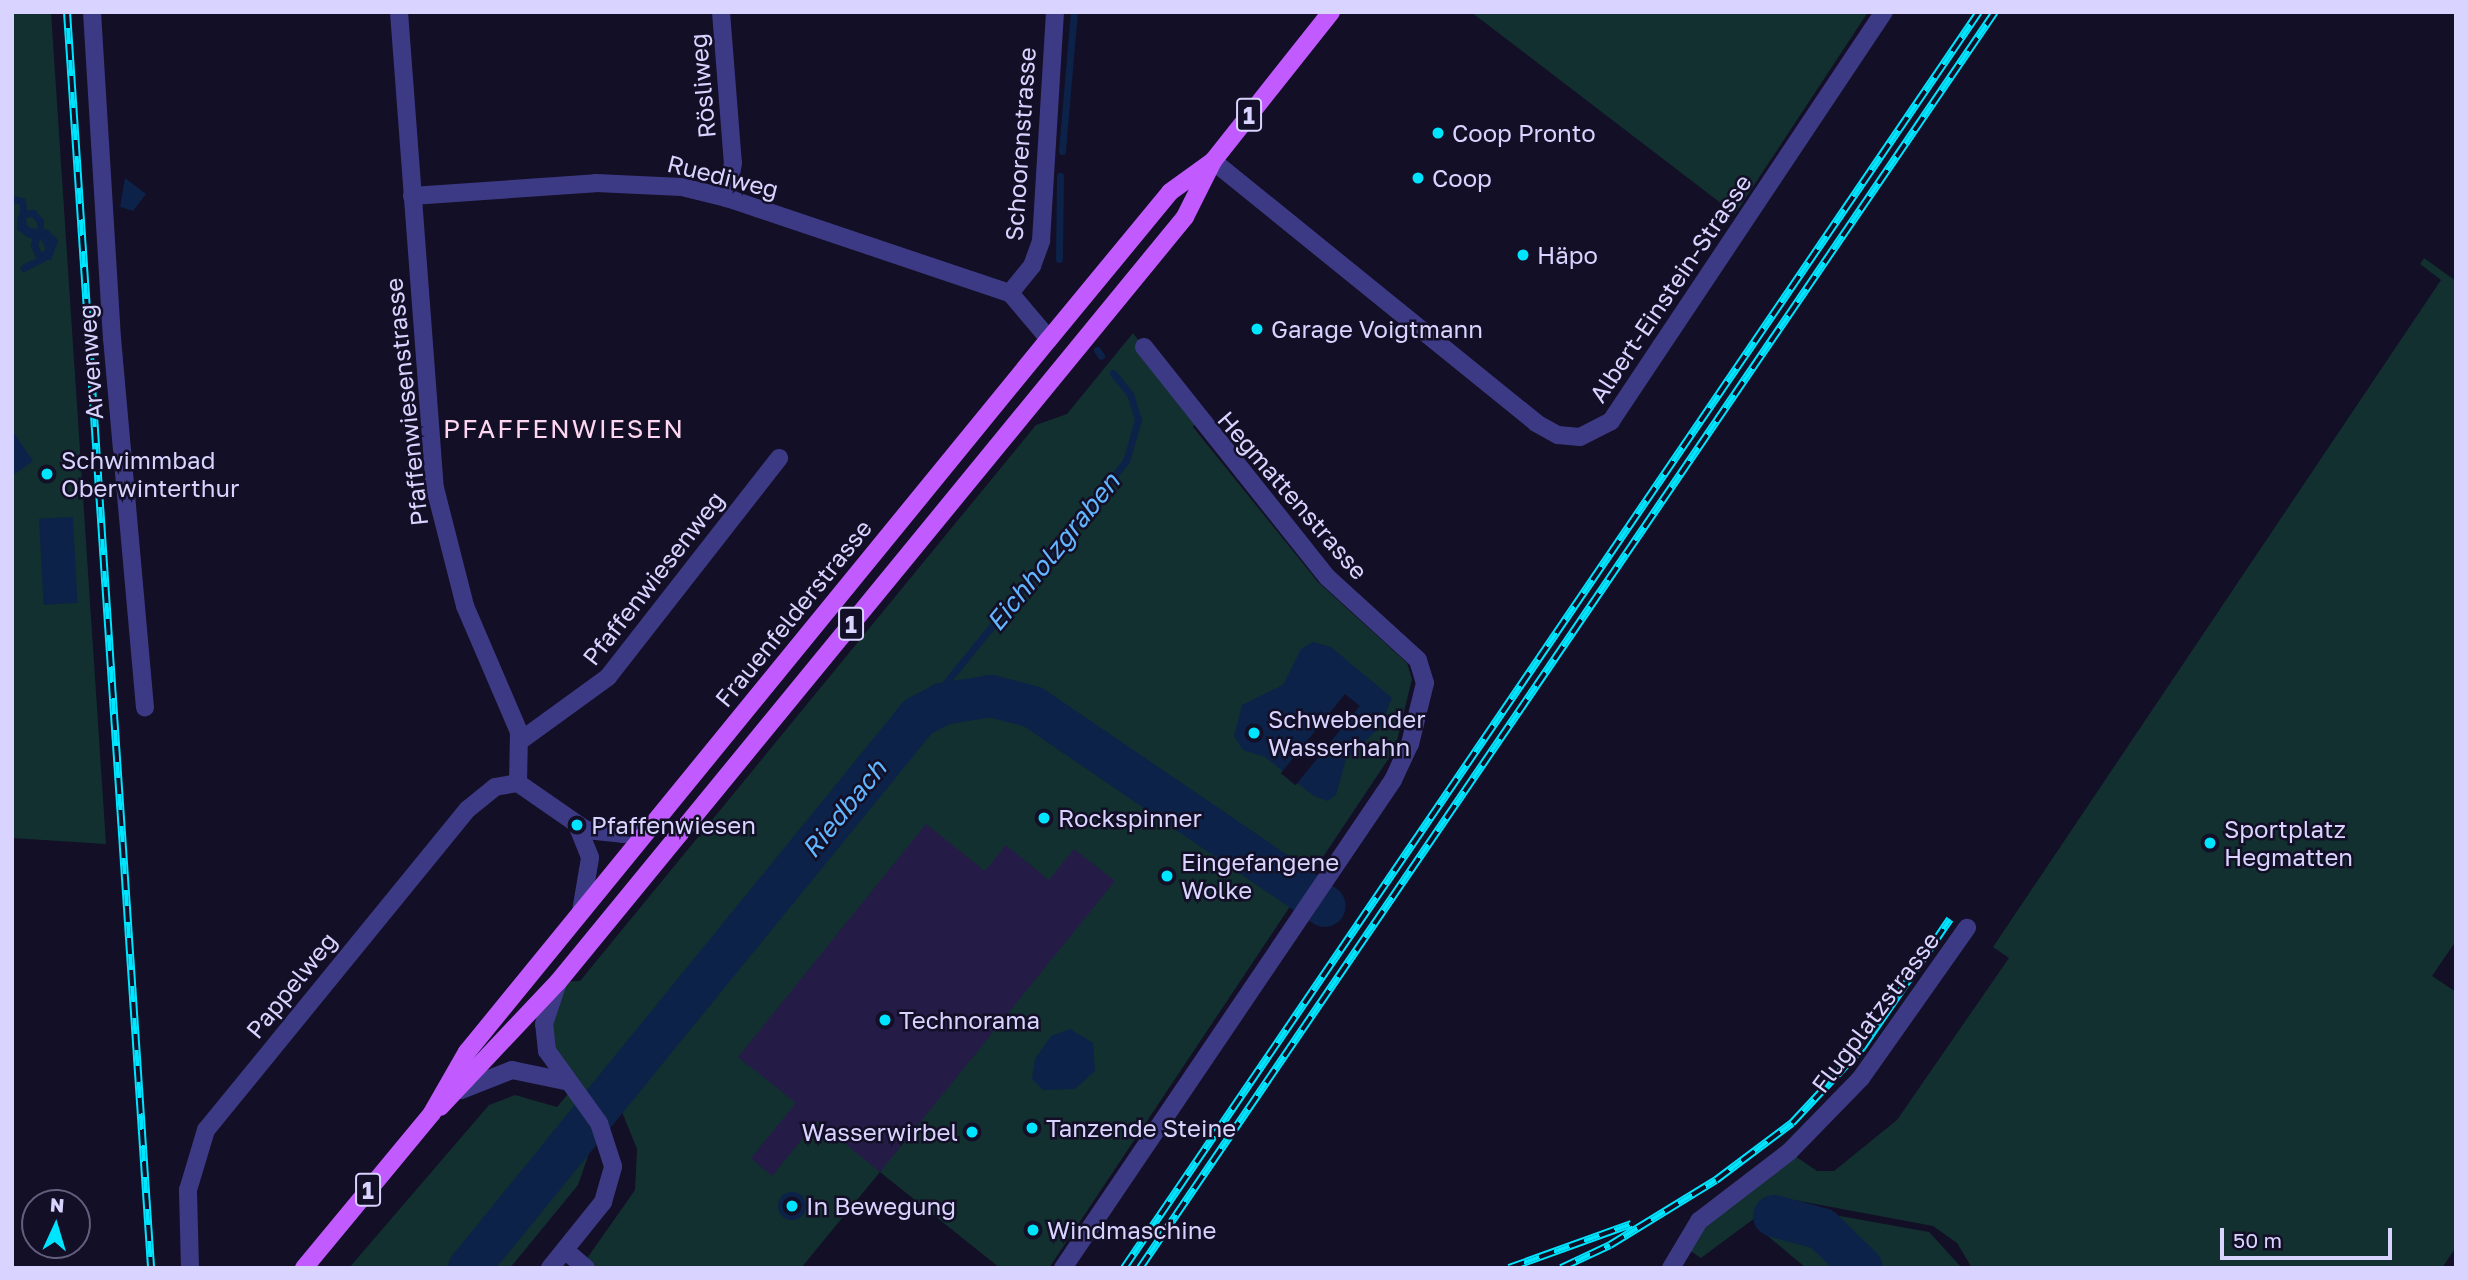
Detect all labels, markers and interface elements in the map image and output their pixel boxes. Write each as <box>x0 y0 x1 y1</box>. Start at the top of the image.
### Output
street label: Rösliweg <box>683 32 721 140</box>
street label: Schoorenstrasse <box>999 46 1041 242</box>
road number: 1 <box>1235 96 1263 134</box>
place label: Coop Pronto <box>1452 119 1596 147</box>
marker: Coop Pronto <box>1430 125 1446 141</box>
street label: Ruediweg <box>665 148 781 204</box>
place label: Coop <box>1432 164 1492 192</box>
street label: Albert-Einstein-Strasse <box>1583 168 1757 408</box>
marker: Coop <box>1410 170 1426 186</box>
place label: Häpo <box>1537 241 1598 269</box>
marker: Häpo <box>1515 247 1531 263</box>
street label: Pfaffenwiesenstrasse <box>379 277 433 527</box>
street label: Arvenweg <box>72 303 108 421</box>
place label: Garage Voigtmann <box>1271 315 1483 343</box>
marker: Garage Voigtmann <box>1249 321 1265 337</box>
street label: Hegmattenstrasse <box>1212 405 1374 585</box>
district label: PFAFFENWIESEN <box>445 413 683 445</box>
place label: Schwimmbad Oberwinterthur <box>61 446 239 502</box>
marker: Schwimmbad Oberwinterthur <box>39 466 55 482</box>
water label: Eichholzgraben <box>980 467 1126 637</box>
street label: Pfaffenwiesenweg <box>576 485 730 671</box>
street label: Frauenfelderstrasse <box>709 514 877 712</box>
road number: 1 <box>837 604 865 644</box>
place label: Schwebender Wasserhahn <box>1268 705 1426 761</box>
marker: Schwebender Wasserhahn <box>1246 725 1262 741</box>
water label: Riedbach <box>795 754 893 864</box>
place label: Rockspinner <box>1058 804 1202 832</box>
marker: Rockspinner <box>1036 810 1052 826</box>
place label: Pfaffenwiesen <box>591 811 756 839</box>
place label: Sportplatz Hegmatten <box>2224 815 2353 871</box>
marker: Pfaffenwiesen <box>569 817 585 833</box>
marker: Sportplatz Hegmatten <box>2202 835 2218 851</box>
place label: Eingefangene Wolke <box>1181 848 1339 904</box>
marker: Eingefangene Wolke <box>1159 868 1175 884</box>
street label: Pappelweg <box>240 926 342 1044</box>
street label: Flugplatzstrasse <box>1805 926 1945 1098</box>
place label: Technorama <box>899 1006 1040 1034</box>
marker: Technorama <box>877 1012 893 1028</box>
place label: Tanzende Steine <box>1046 1114 1236 1142</box>
place label: Wasserwirbel <box>802 1118 958 1146</box>
marker: Tanzende Steine <box>1024 1120 1040 1136</box>
marker: Wasserwirbel <box>964 1124 980 1140</box>
road number: 1 <box>354 1170 382 1210</box>
north arrow <box>21 1189 91 1259</box>
place label: In Bewegung <box>806 1192 956 1220</box>
text: N <box>49 1193 65 1217</box>
marker: In Bewegung <box>784 1198 800 1214</box>
scale bar <box>2223 1214 2394 1258</box>
place label: Windmaschine <box>1047 1216 1216 1244</box>
marker: Windmaschine <box>1025 1222 1041 1238</box>
text: 50 m <box>2233 1227 2282 1253</box>

